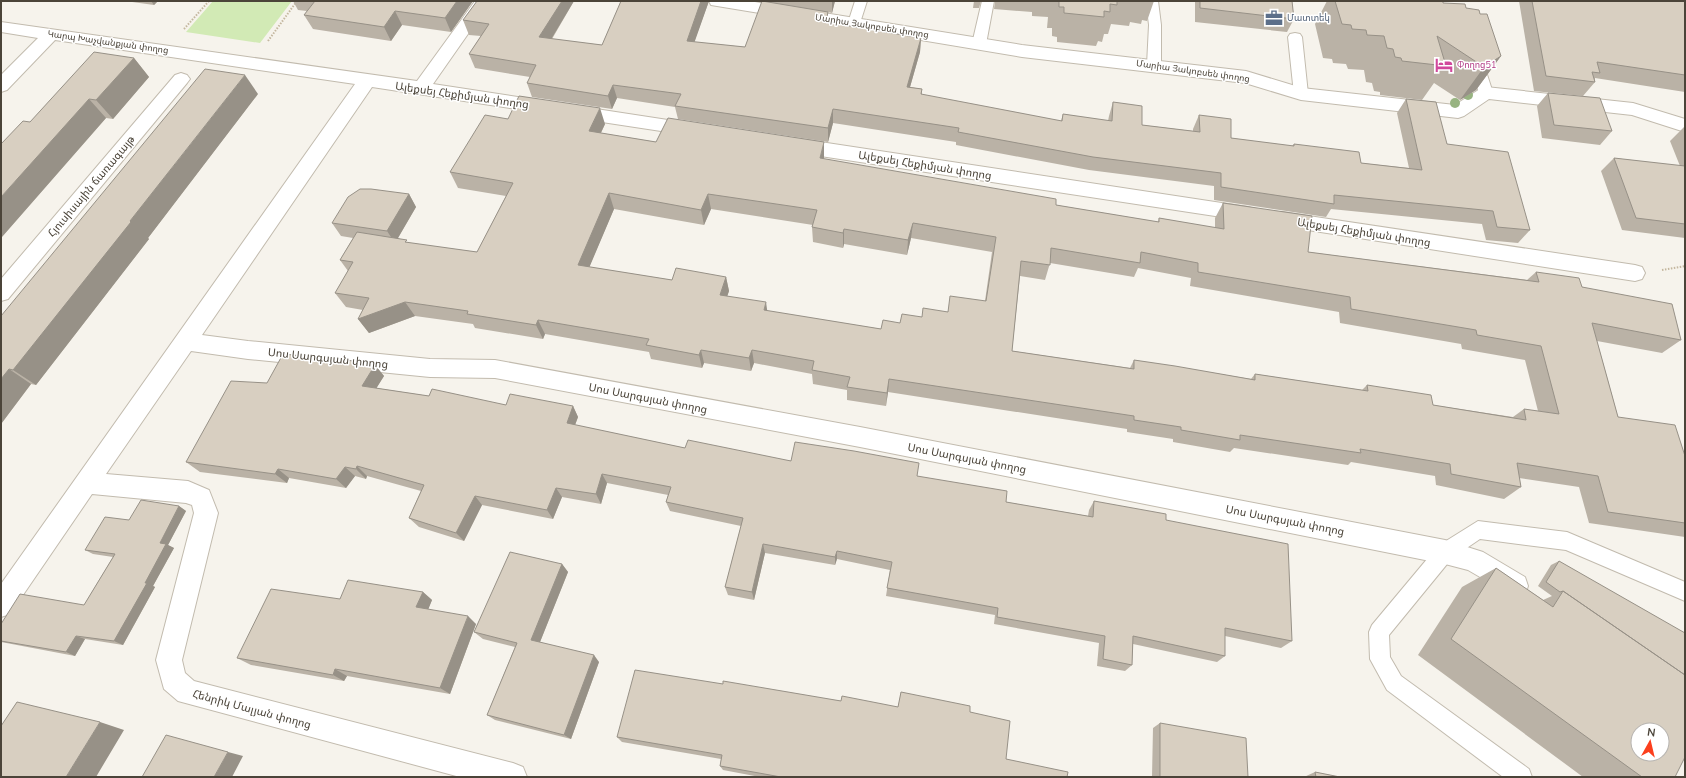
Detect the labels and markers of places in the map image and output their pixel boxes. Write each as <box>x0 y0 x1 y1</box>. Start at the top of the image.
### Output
office icon: Մատտեկ <box>1264 8 1284 28</box>
place label: Մատտեկ <box>1287 12 1330 24</box>
hotel icon: Փողոց51 <box>1434 55 1454 75</box>
place label: Փողոց51 <box>1457 59 1496 71</box>

